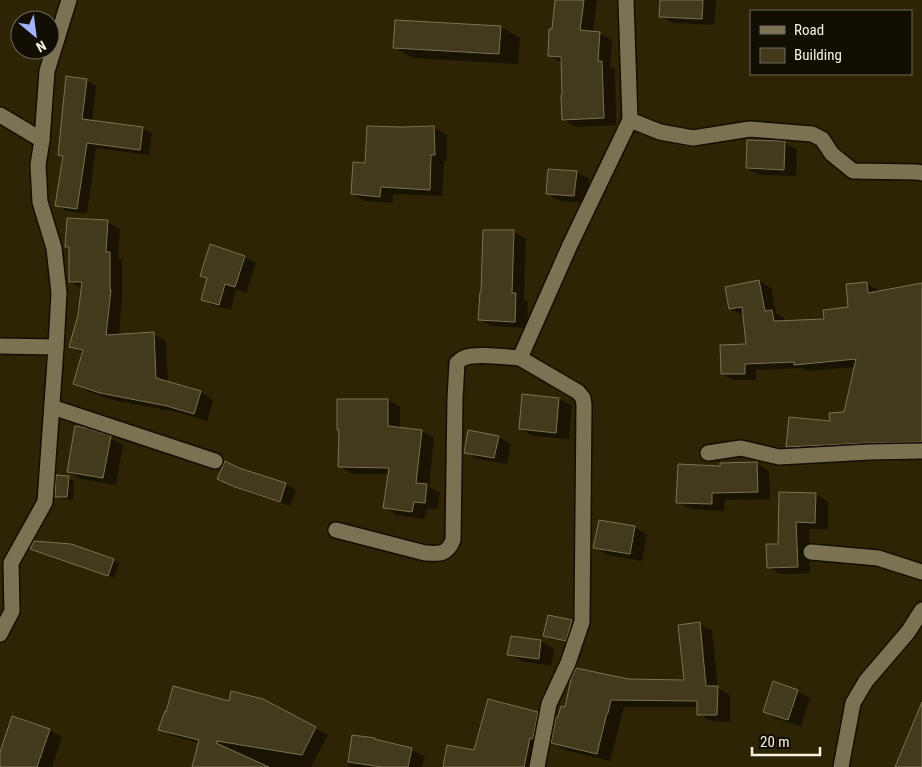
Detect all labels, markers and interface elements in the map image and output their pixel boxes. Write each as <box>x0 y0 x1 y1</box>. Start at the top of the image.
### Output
north arrow <box>10 10 60 60</box>
legend <box>750 10 912 75</box>
text: Road <box>794 21 824 39</box>
text: N <box>34 37 49 55</box>
text: Building <box>794 46 842 64</box>
scale bar <box>752 724 820 756</box>
text: 20 m <box>760 733 790 751</box>

